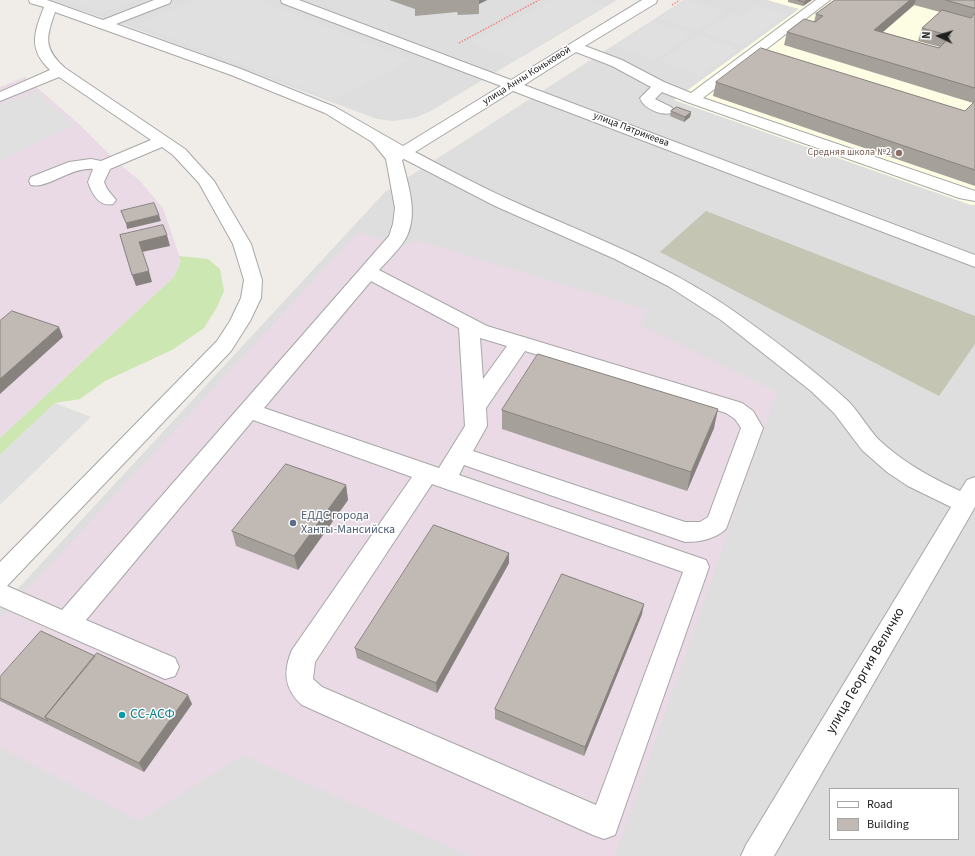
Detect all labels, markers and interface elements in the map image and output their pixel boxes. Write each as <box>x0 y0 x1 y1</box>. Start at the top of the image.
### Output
north arrow <box>919 16 959 56</box>
text: N <box>919 31 934 39</box>
street label: улица Анны Коньковой <box>481 44 573 108</box>
street label: улица Патрикеева <box>591 110 671 150</box>
place label: Средняя школа №2 <box>808 147 891 159</box>
marker: Средняя школа №2 <box>894 148 904 158</box>
place label: ЕДДС города Ханты-Мансийска <box>301 509 395 537</box>
marker: ЕДДС города Ханты-Мансийска <box>288 518 298 528</box>
street label: улица Георгия Величко <box>823 605 909 737</box>
place label: СС-АСФ <box>130 707 175 723</box>
marker: СС-АСФ <box>117 710 127 720</box>
legend <box>829 788 959 840</box>
text: Road <box>867 796 893 813</box>
text: Building <box>867 816 909 833</box>

